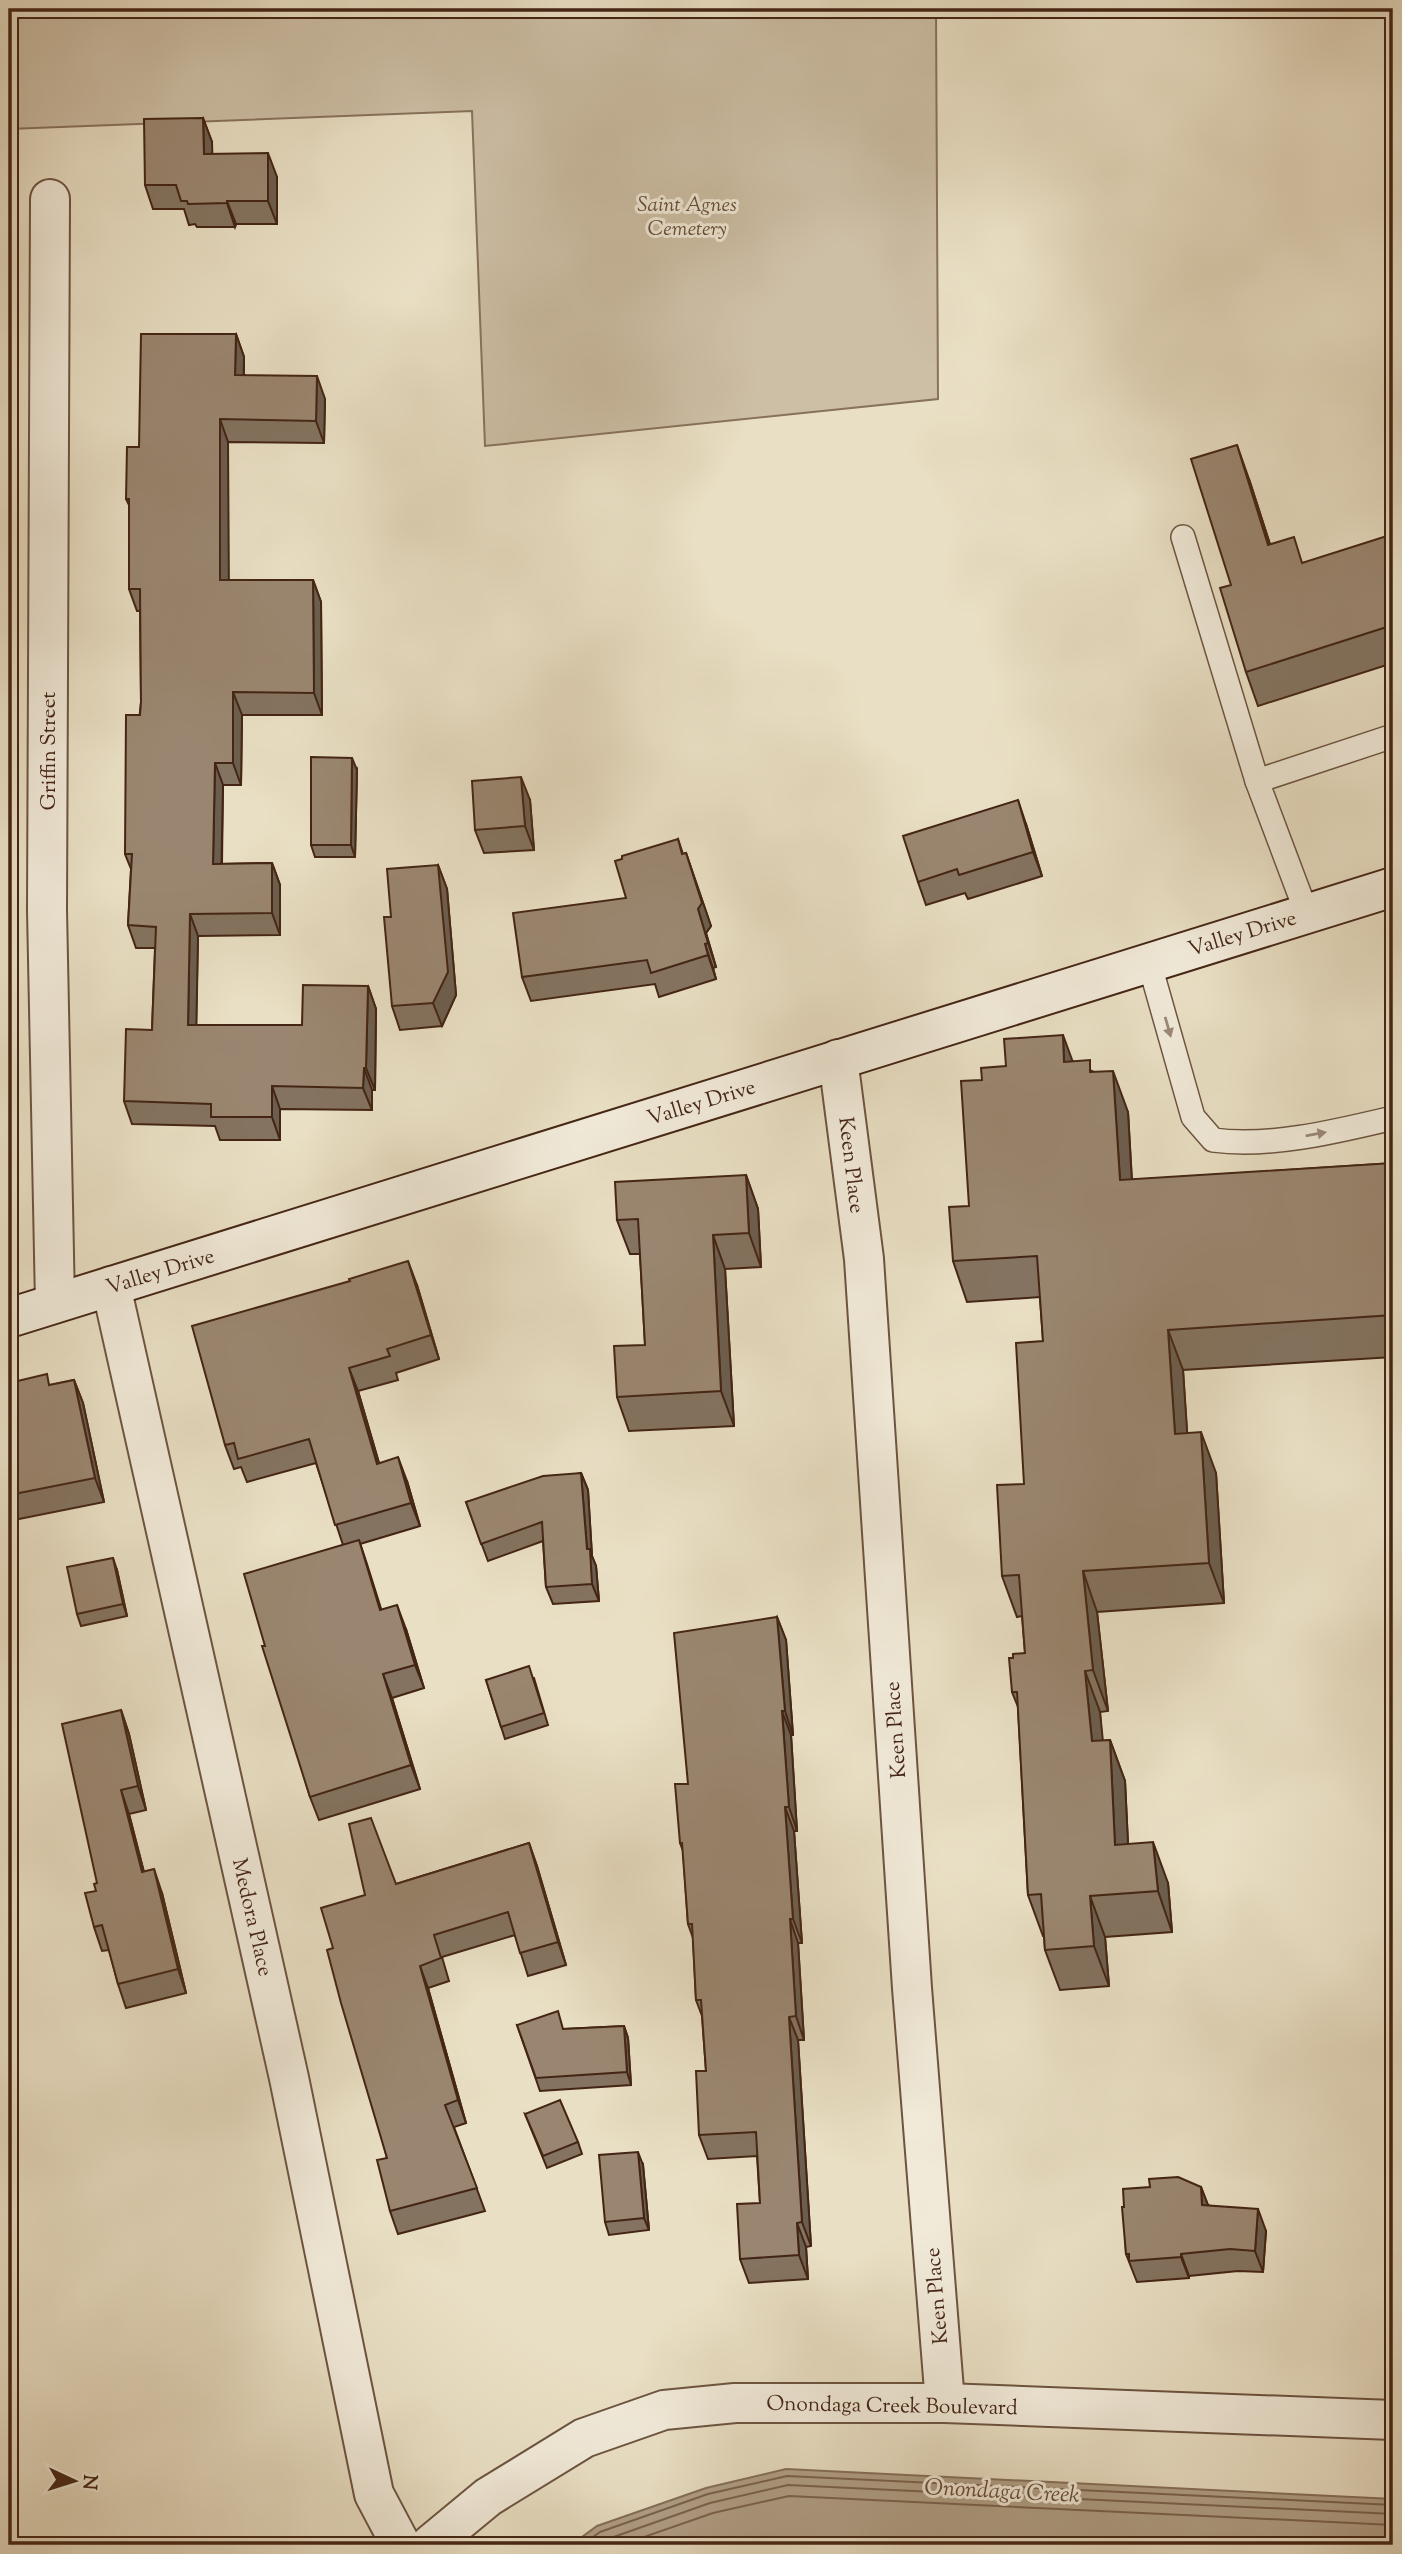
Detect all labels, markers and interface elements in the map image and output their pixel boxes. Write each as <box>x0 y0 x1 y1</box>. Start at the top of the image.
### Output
park label: Saint Agnes Cemetery <box>637 191 737 245</box>
street label: Griffin Street <box>35 691 65 811</box>
street label: Valley Drive <box>1185 904 1300 966</box>
one-way arrow <box>1163 1017 1173 1038</box>
street label: Valley Drive <box>644 1073 759 1135</box>
street label: Keen Place <box>829 1115 871 1215</box>
one-way arrow <box>1305 1128 1327 1139</box>
street label: Valley Drive <box>103 1242 218 1304</box>
street label: Keen Place <box>879 1680 915 1779</box>
street label: Medora Place <box>223 1855 279 1979</box>
street label: Keen Place <box>919 2246 957 2346</box>
street label: Onondaga Creek Boulevard <box>766 2390 1018 2424</box>
north arrow <box>38 2446 108 2516</box>
water label: Onondaga Creek <box>923 2472 1080 2513</box>
text: N <box>74 2474 102 2491</box>

